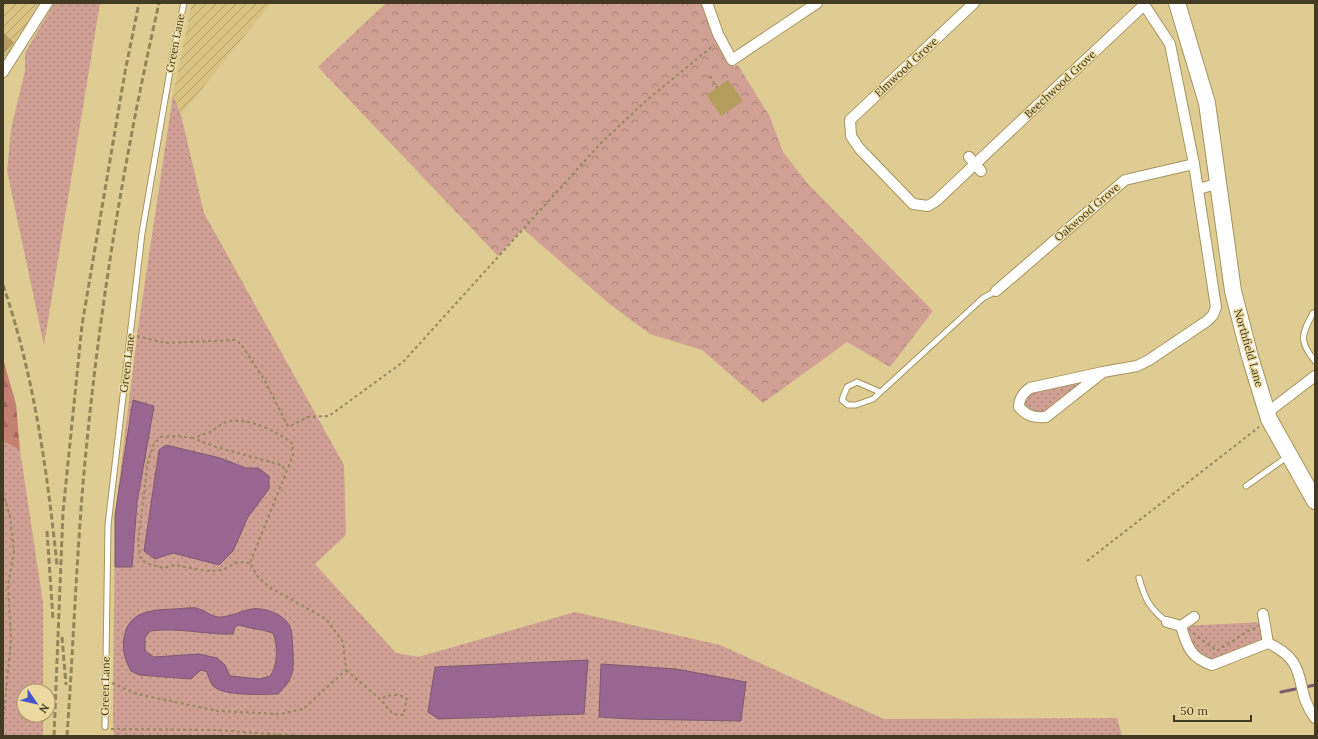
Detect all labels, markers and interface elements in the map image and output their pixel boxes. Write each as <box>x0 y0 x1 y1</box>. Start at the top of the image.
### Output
street label: Green Lane <box>162 12 188 74</box>
street label: Elmwood Grove <box>871 34 941 100</box>
street label: Beechwood Grove <box>1021 47 1099 121</box>
street label: Oakwood Grove <box>1051 180 1123 244</box>
street label: Northfield Lane <box>1231 307 1267 389</box>
street label: Green Lane <box>116 333 138 393</box>
street label: Green Lane <box>97 656 113 716</box>
north arrow <box>16 683 56 723</box>
scale bar <box>1174 697 1251 723</box>
text: N <box>36 701 52 716</box>
text: 50 m <box>1180 703 1208 718</box>

